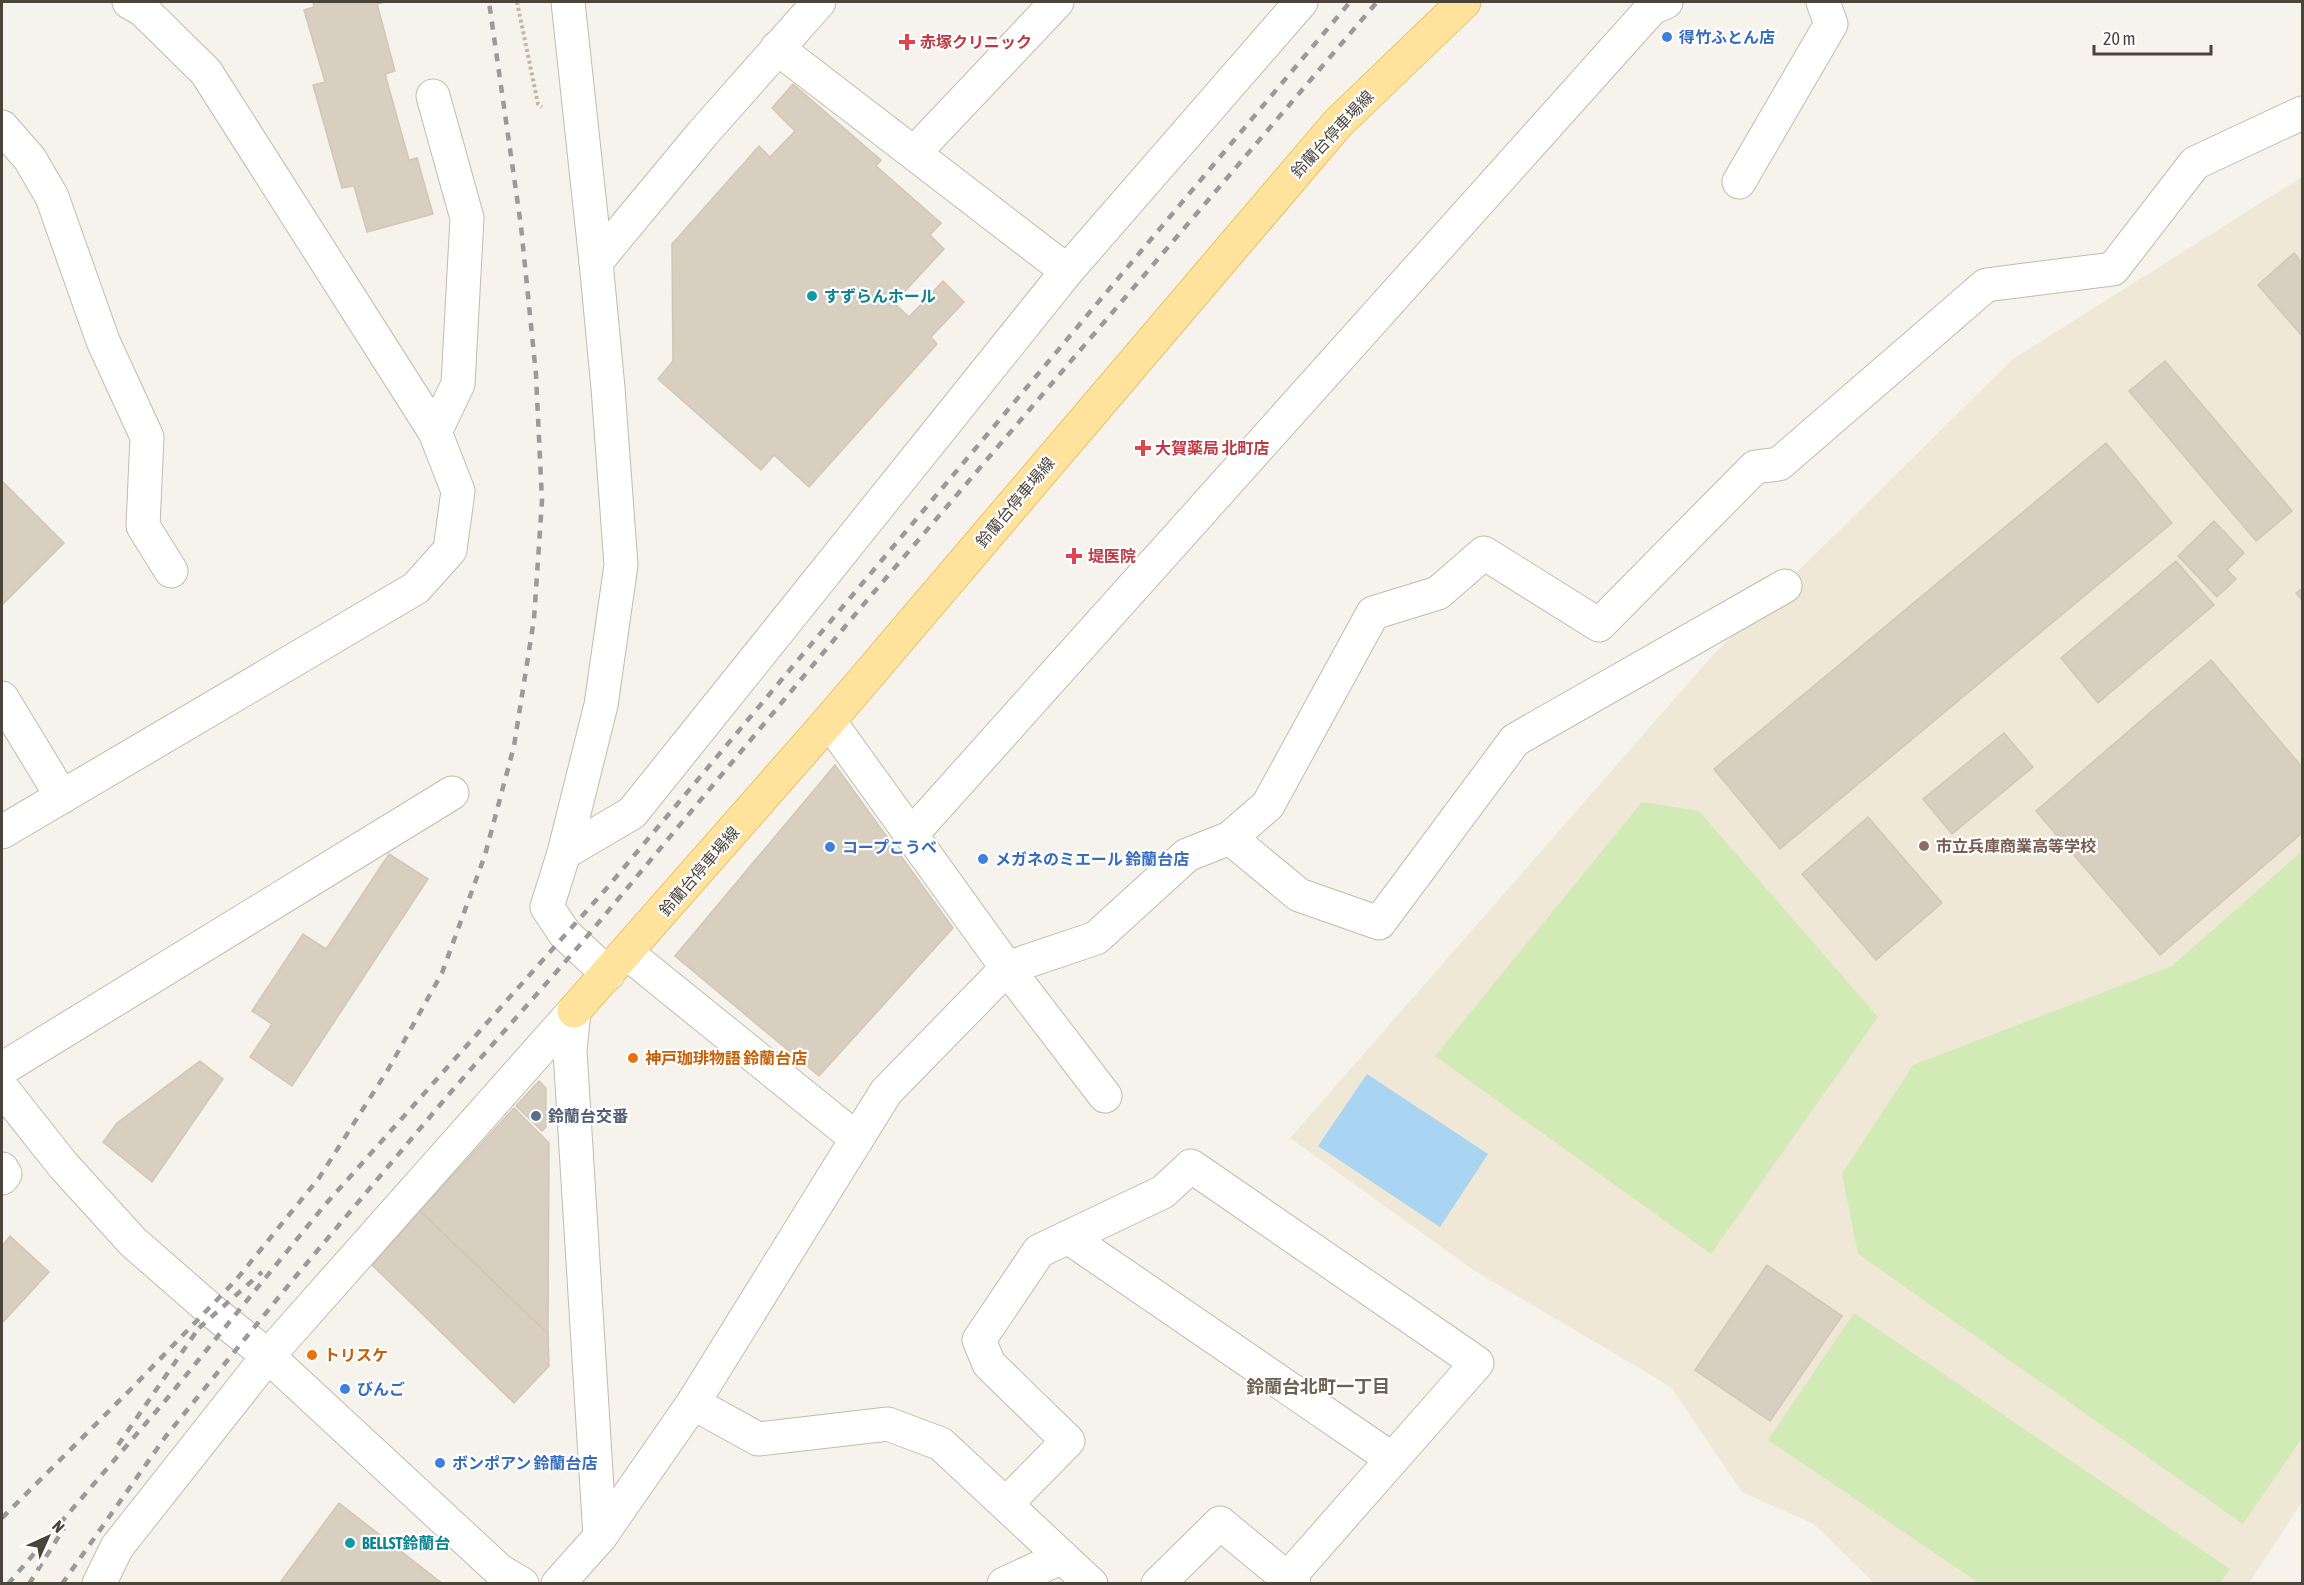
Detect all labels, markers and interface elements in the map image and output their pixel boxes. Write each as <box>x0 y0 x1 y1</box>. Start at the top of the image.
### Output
scale bar <box>2094 18 2211 56</box>
place label: 得竹ふとん店 <box>1678 28 1775 46</box>
text: 20 m <box>2103 28 2135 49</box>
marker: 得竹ふとん店 <box>1660 30 1674 44</box>
marker: 赤塚クリニック <box>898 33 916 51</box>
place label: 赤塚クリニック <box>920 33 1032 51</box>
street label: 鈴蘭台停車場線 <box>1287 87 1377 181</box>
place label: すずらんホール <box>824 287 936 305</box>
marker: すずらんホール <box>805 289 819 303</box>
place label: 大賀薬局 北町店 <box>1155 439 1269 457</box>
marker: 大賀薬局 北町店 <box>1136 441 1150 455</box>
street label: 鈴蘭台停車場線 <box>972 453 1058 551</box>
marker: 堤医院 <box>1065 547 1083 565</box>
place label: 堤医院 <box>1088 547 1136 565</box>
street label: 鈴蘭台停車場線 <box>655 823 743 919</box>
place label: 市立兵庫商業高等学校 <box>1936 837 2096 855</box>
place label: コープこうべ <box>842 838 937 856</box>
marker: 市立兵庫商業高等学校 <box>1917 839 1931 853</box>
marker: コープこうべ <box>823 840 837 854</box>
place label: メガネのミエール 鈴蘭台店 <box>995 850 1189 868</box>
marker: メガネのミエール 鈴蘭台店 <box>976 852 990 866</box>
place label: 神戸珈琲物語 鈴蘭台店 <box>645 1049 807 1067</box>
marker: 神戸珈琲物語 鈴蘭台店 <box>626 1051 640 1065</box>
place label: 鈴蘭台交番 <box>548 1107 628 1125</box>
marker: 鈴蘭台交番 <box>529 1109 543 1123</box>
place label: トリスケ <box>324 1346 388 1364</box>
marker: トリスケ <box>305 1348 319 1362</box>
district label: 鈴蘭台北町一丁目 <box>1246 1376 1390 1397</box>
place label: びんご <box>357 1380 405 1398</box>
marker: びんご <box>338 1382 352 1396</box>
place label: ボンポアン 鈴蘭台店 <box>452 1454 598 1472</box>
marker: ボンポアン 鈴蘭台店 <box>433 1456 447 1470</box>
north arrow <box>18 1507 78 1567</box>
text: N <box>49 1517 68 1536</box>
place label: BELLST鈴蘭台 <box>362 1534 451 1552</box>
marker: BELLST鈴蘭台 <box>343 1536 357 1550</box>

